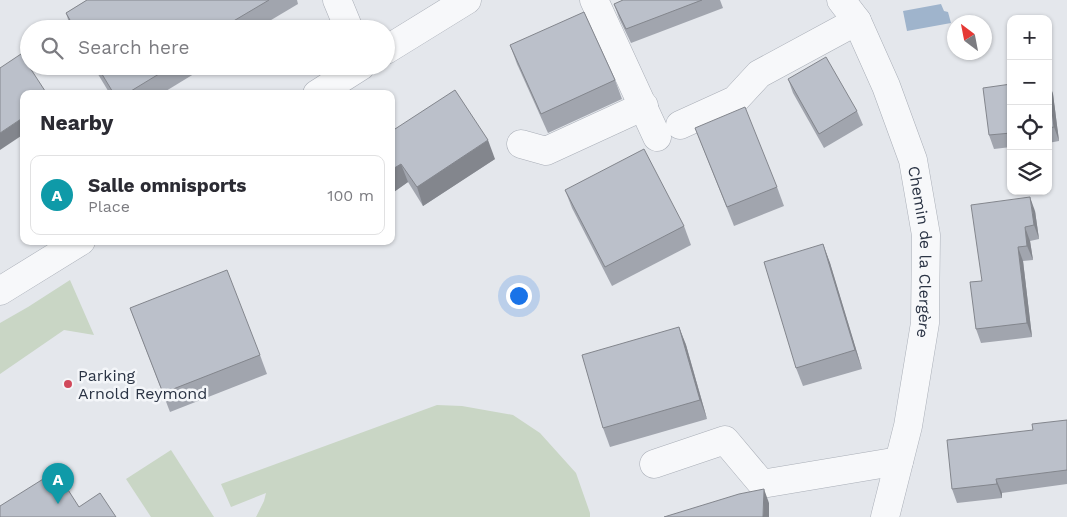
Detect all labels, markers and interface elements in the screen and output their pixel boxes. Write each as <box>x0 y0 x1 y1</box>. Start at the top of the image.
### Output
north arrow <box>947 15 992 60</box>
map controls <box>1007 15 1052 195</box>
button: + <box>1007 15 1052 60</box>
search box <box>20 20 395 75</box>
icon: search <box>38 34 66 62</box>
text: Search here <box>78 36 189 59</box>
button: − <box>1007 60 1052 105</box>
button: locate <box>1007 105 1052 150</box>
text: Nearby <box>40 110 113 135</box>
button: layers <box>1007 150 1052 195</box>
street label: Chemin de la Clergère <box>904 164 936 339</box>
text: Salle omnisports <box>88 174 246 197</box>
text: A <box>52 186 62 205</box>
text: 100 m <box>327 186 374 205</box>
text: Place <box>88 197 130 216</box>
your location <box>506 283 532 309</box>
place label: Parking Arnold Reymond <box>78 366 207 403</box>
marker: Parking Arnold Reymond <box>62 378 74 390</box>
pin: A <box>42 463 74 504</box>

